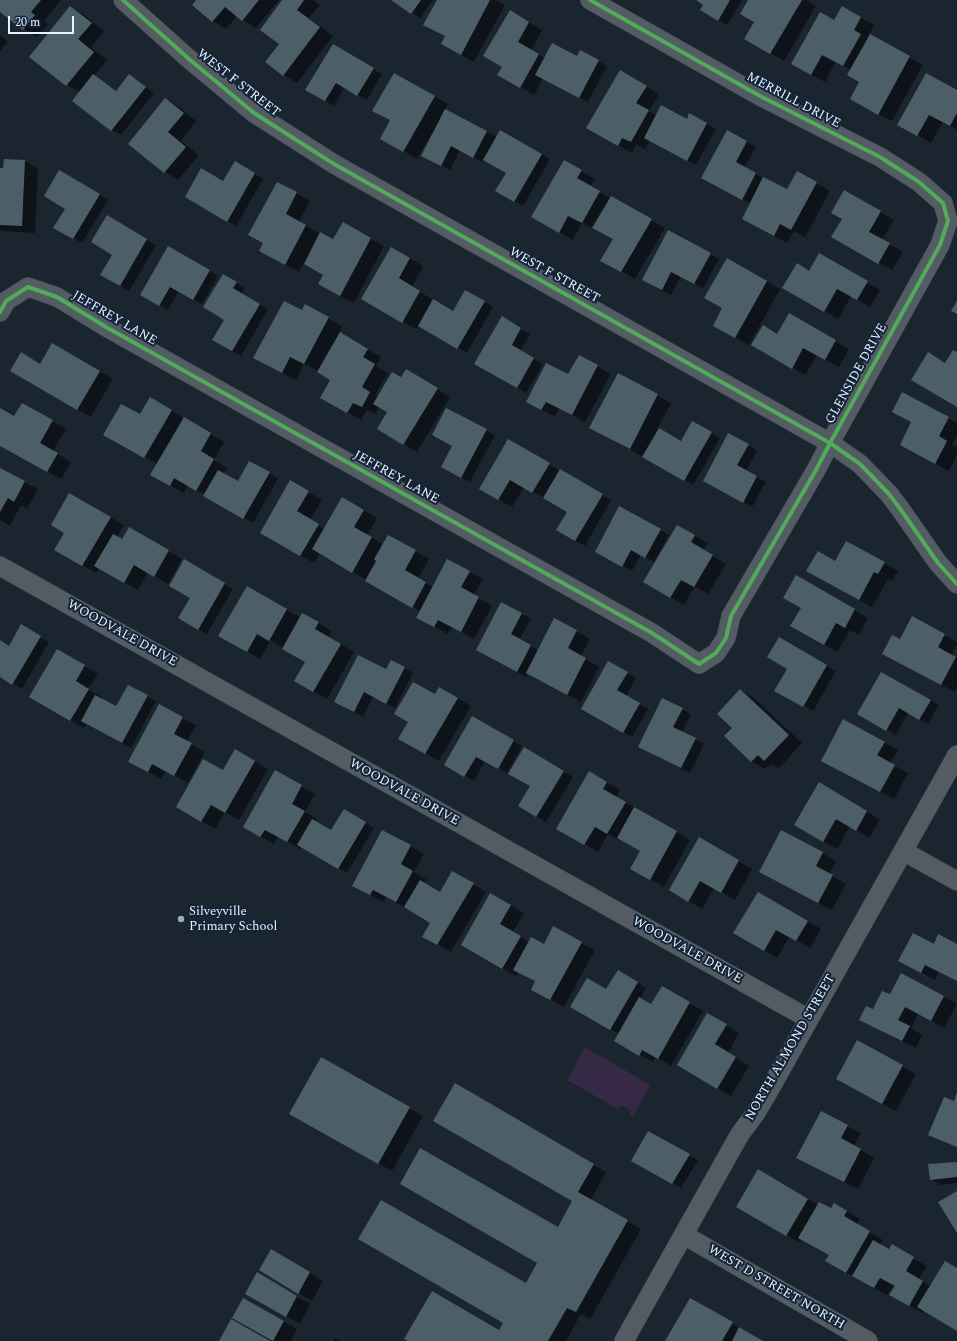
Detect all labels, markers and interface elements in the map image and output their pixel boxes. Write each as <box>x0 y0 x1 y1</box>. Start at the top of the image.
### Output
scale bar <box>10 8 76 34</box>
text: 20 m <box>15 13 40 32</box>
street label: WEST F STREET <box>193 47 283 121</box>
street label: MERRILL DRIVE <box>743 70 843 132</box>
street label: WEST F STREET <box>506 245 602 307</box>
street label: JEFFREY LANE <box>69 288 159 350</box>
street label: GLENSIDE DRIVE <box>823 321 891 427</box>
street label: JEFFREY LANE <box>351 448 441 508</box>
street label: WOODVALE DRIVE <box>64 597 180 671</box>
street label: WOODVALE DRIVE <box>346 756 462 830</box>
place label: Silveyville Primary School <box>189 904 277 935</box>
marker: Silveyville Primary School <box>176 914 186 924</box>
street label: WOODVALE DRIVE <box>629 914 745 988</box>
street label: NORTH ALMOND STREET <box>743 972 839 1124</box>
street label: WEST D STREET NORTH <box>705 1242 847 1334</box>

